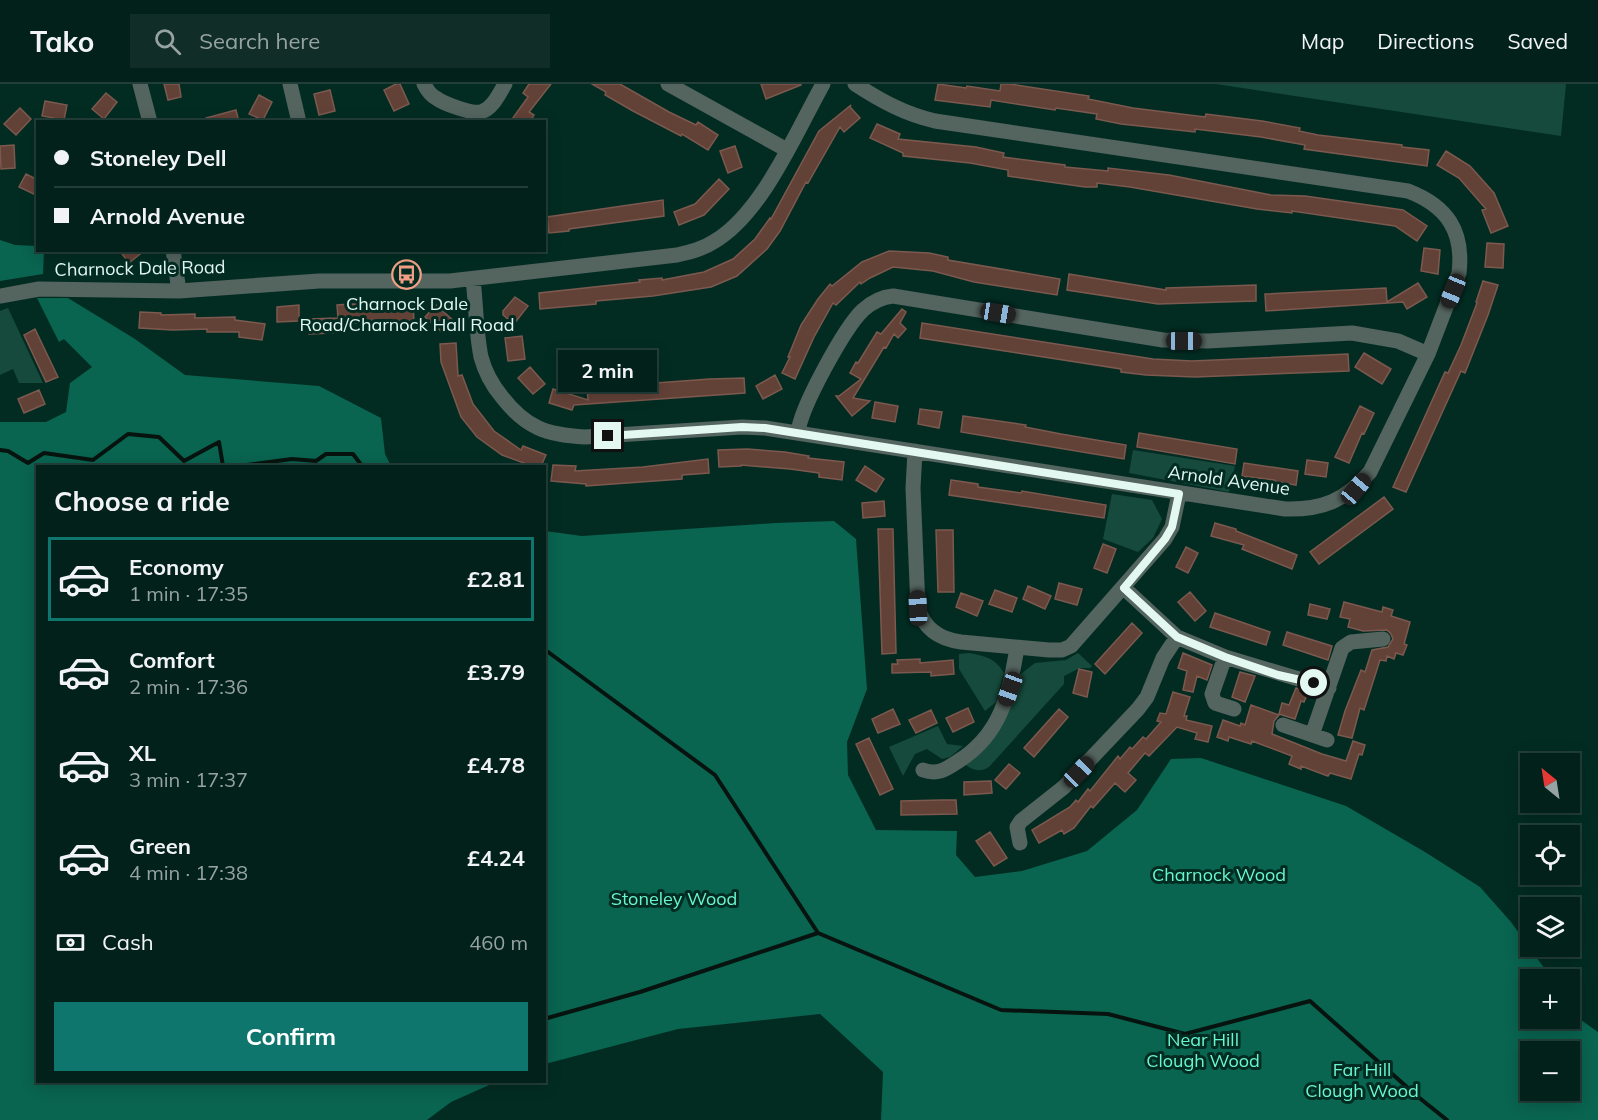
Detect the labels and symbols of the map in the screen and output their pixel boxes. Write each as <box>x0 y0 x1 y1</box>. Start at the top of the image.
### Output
street label: Charnock Dale Road <box>54 255 226 281</box>
bus stop icon: Charnock Dale Road/Charnock Hall Road <box>391 258 423 290</box>
car <box>1438 271 1468 311</box>
place label: Charnock Dale Road/Charnock Hall Road <box>300 292 514 336</box>
car <box>979 301 1017 325</box>
car <box>1166 332 1202 350</box>
callout: 2 min <box>558 349 658 391</box>
route end <box>594 422 621 449</box>
street label: Arnold Avenue <box>1166 460 1292 500</box>
car <box>1338 469 1374 509</box>
car <box>908 590 928 626</box>
car <box>995 669 1025 709</box>
route start <box>1300 669 1327 696</box>
car <box>1060 753 1098 791</box>
north arrow <box>1520 753 1580 813</box>
park label: Charnock Wood <box>1152 863 1286 886</box>
park label: Stoneley Wood <box>611 887 737 910</box>
park label: Near Hill Clough Wood <box>1146 1028 1260 1072</box>
park label: Far Hill Clough Wood <box>1305 1058 1419 1102</box>

